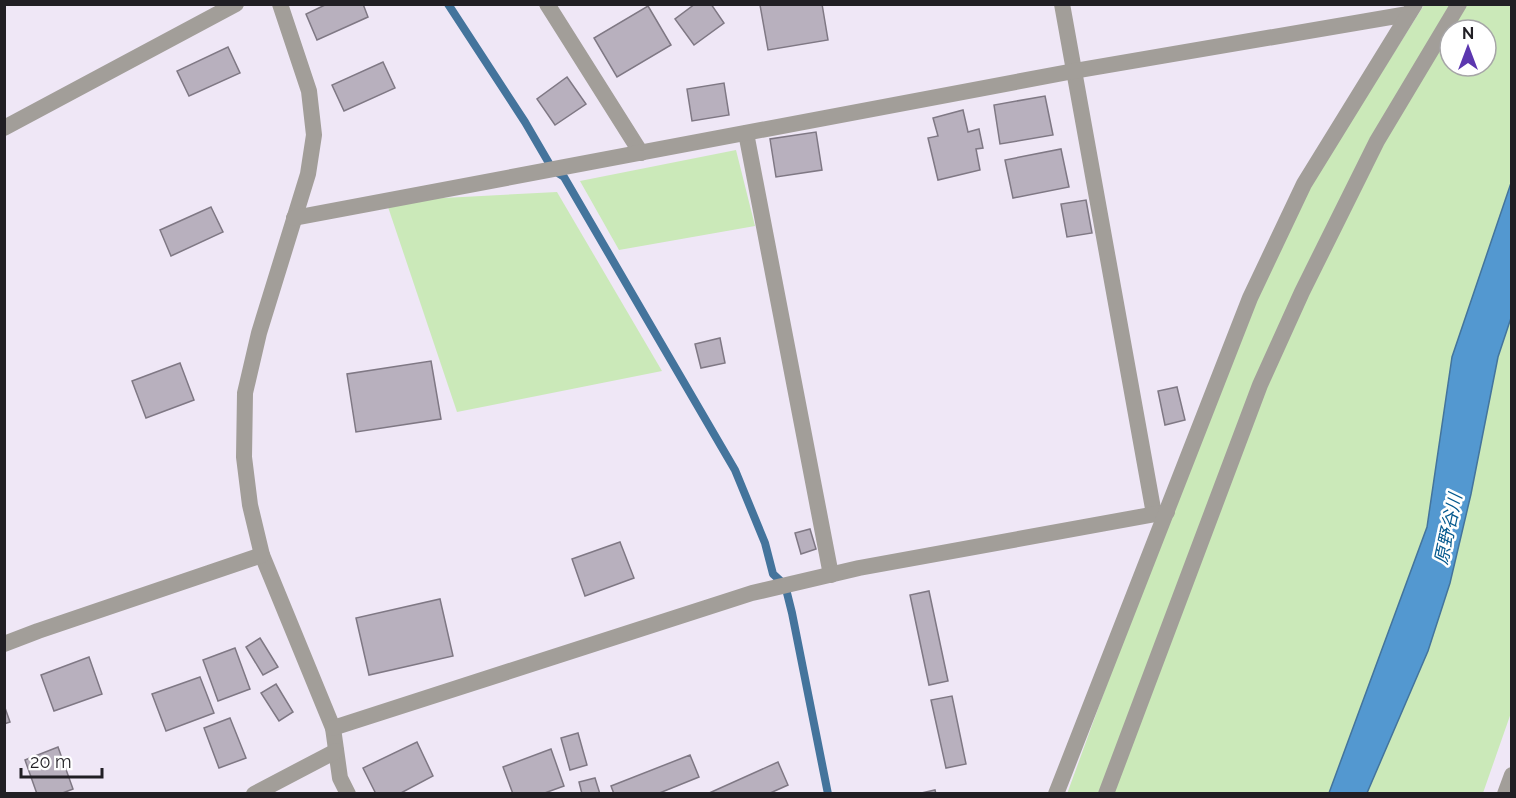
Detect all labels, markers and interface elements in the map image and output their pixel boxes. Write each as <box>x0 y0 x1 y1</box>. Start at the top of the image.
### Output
north arrow <box>1438 18 1498 78</box>
text: N <box>1462 24 1474 43</box>
water label: 原野谷川 <box>1430 490 1466 566</box>
scale bar <box>21 741 102 779</box>
text: 20 m <box>30 751 72 772</box>

